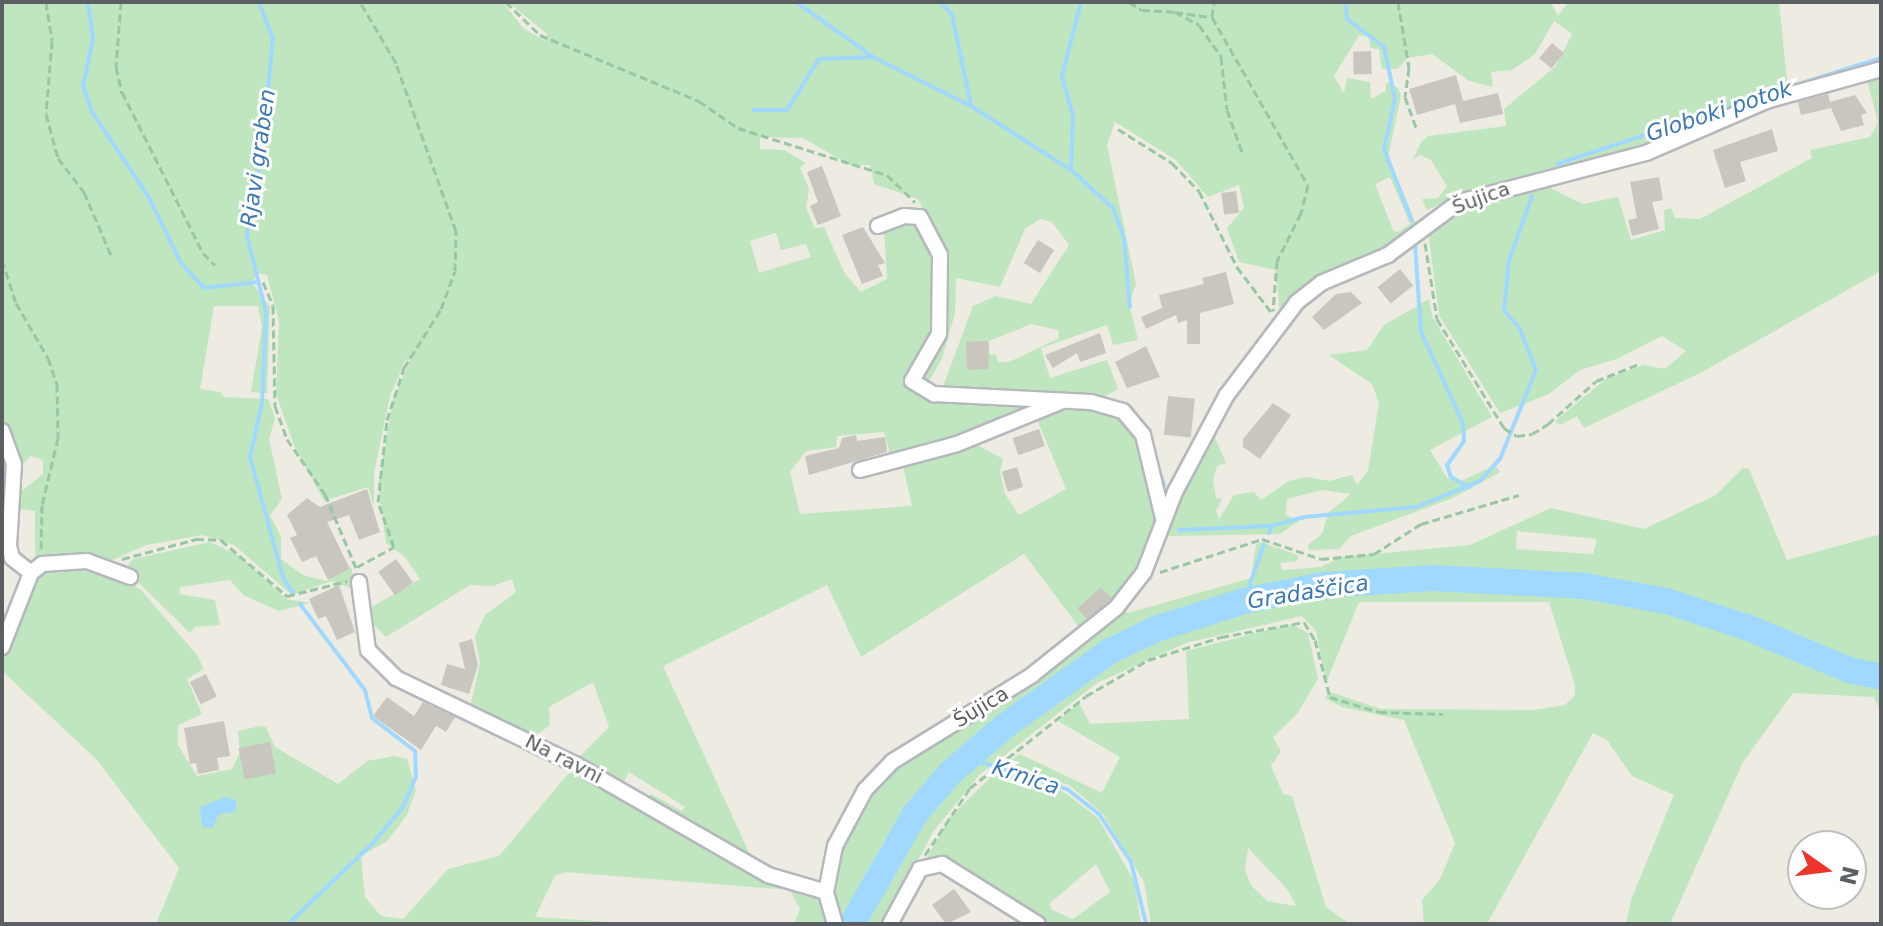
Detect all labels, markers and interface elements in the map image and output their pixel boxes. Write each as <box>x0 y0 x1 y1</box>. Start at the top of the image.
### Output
water label: Globoki potok <box>1643 75 1795 147</box>
water label: Rjavi graben <box>235 87 281 229</box>
street label: Šujica <box>1449 177 1513 219</box>
water label: Gradaščica <box>1246 569 1370 615</box>
street label: Šujica <box>949 681 1013 733</box>
street label: Na ravni <box>521 729 607 789</box>
water label: Krnica <box>989 754 1063 800</box>
north arrow <box>1787 830 1867 910</box>
text: N <box>1834 863 1863 887</box>

